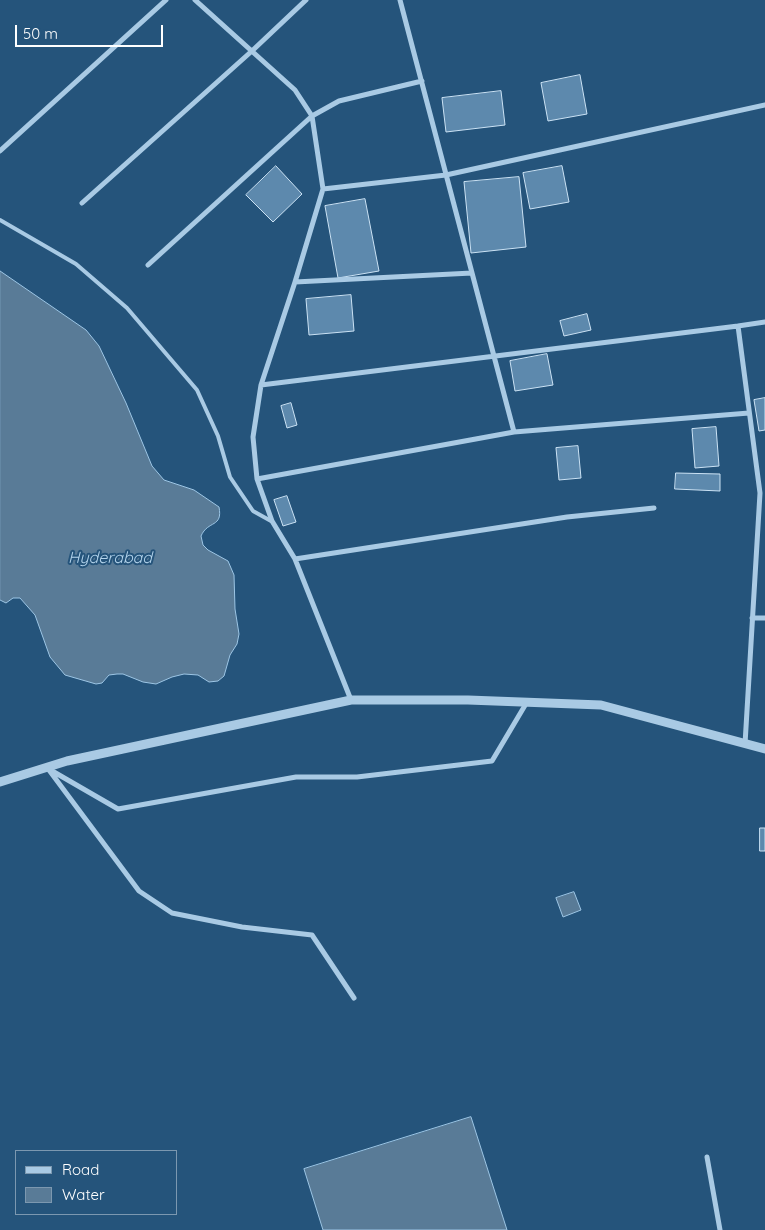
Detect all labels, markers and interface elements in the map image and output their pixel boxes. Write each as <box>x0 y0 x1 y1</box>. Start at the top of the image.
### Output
scale bar <box>18 15 165 47</box>
text: 50 m <box>23 24 58 43</box>
water label: Hyderabad <box>68 548 152 568</box>
legend <box>15 1150 178 1215</box>
text: Road <box>62 1160 99 1179</box>
text: Water <box>62 1185 105 1204</box>

